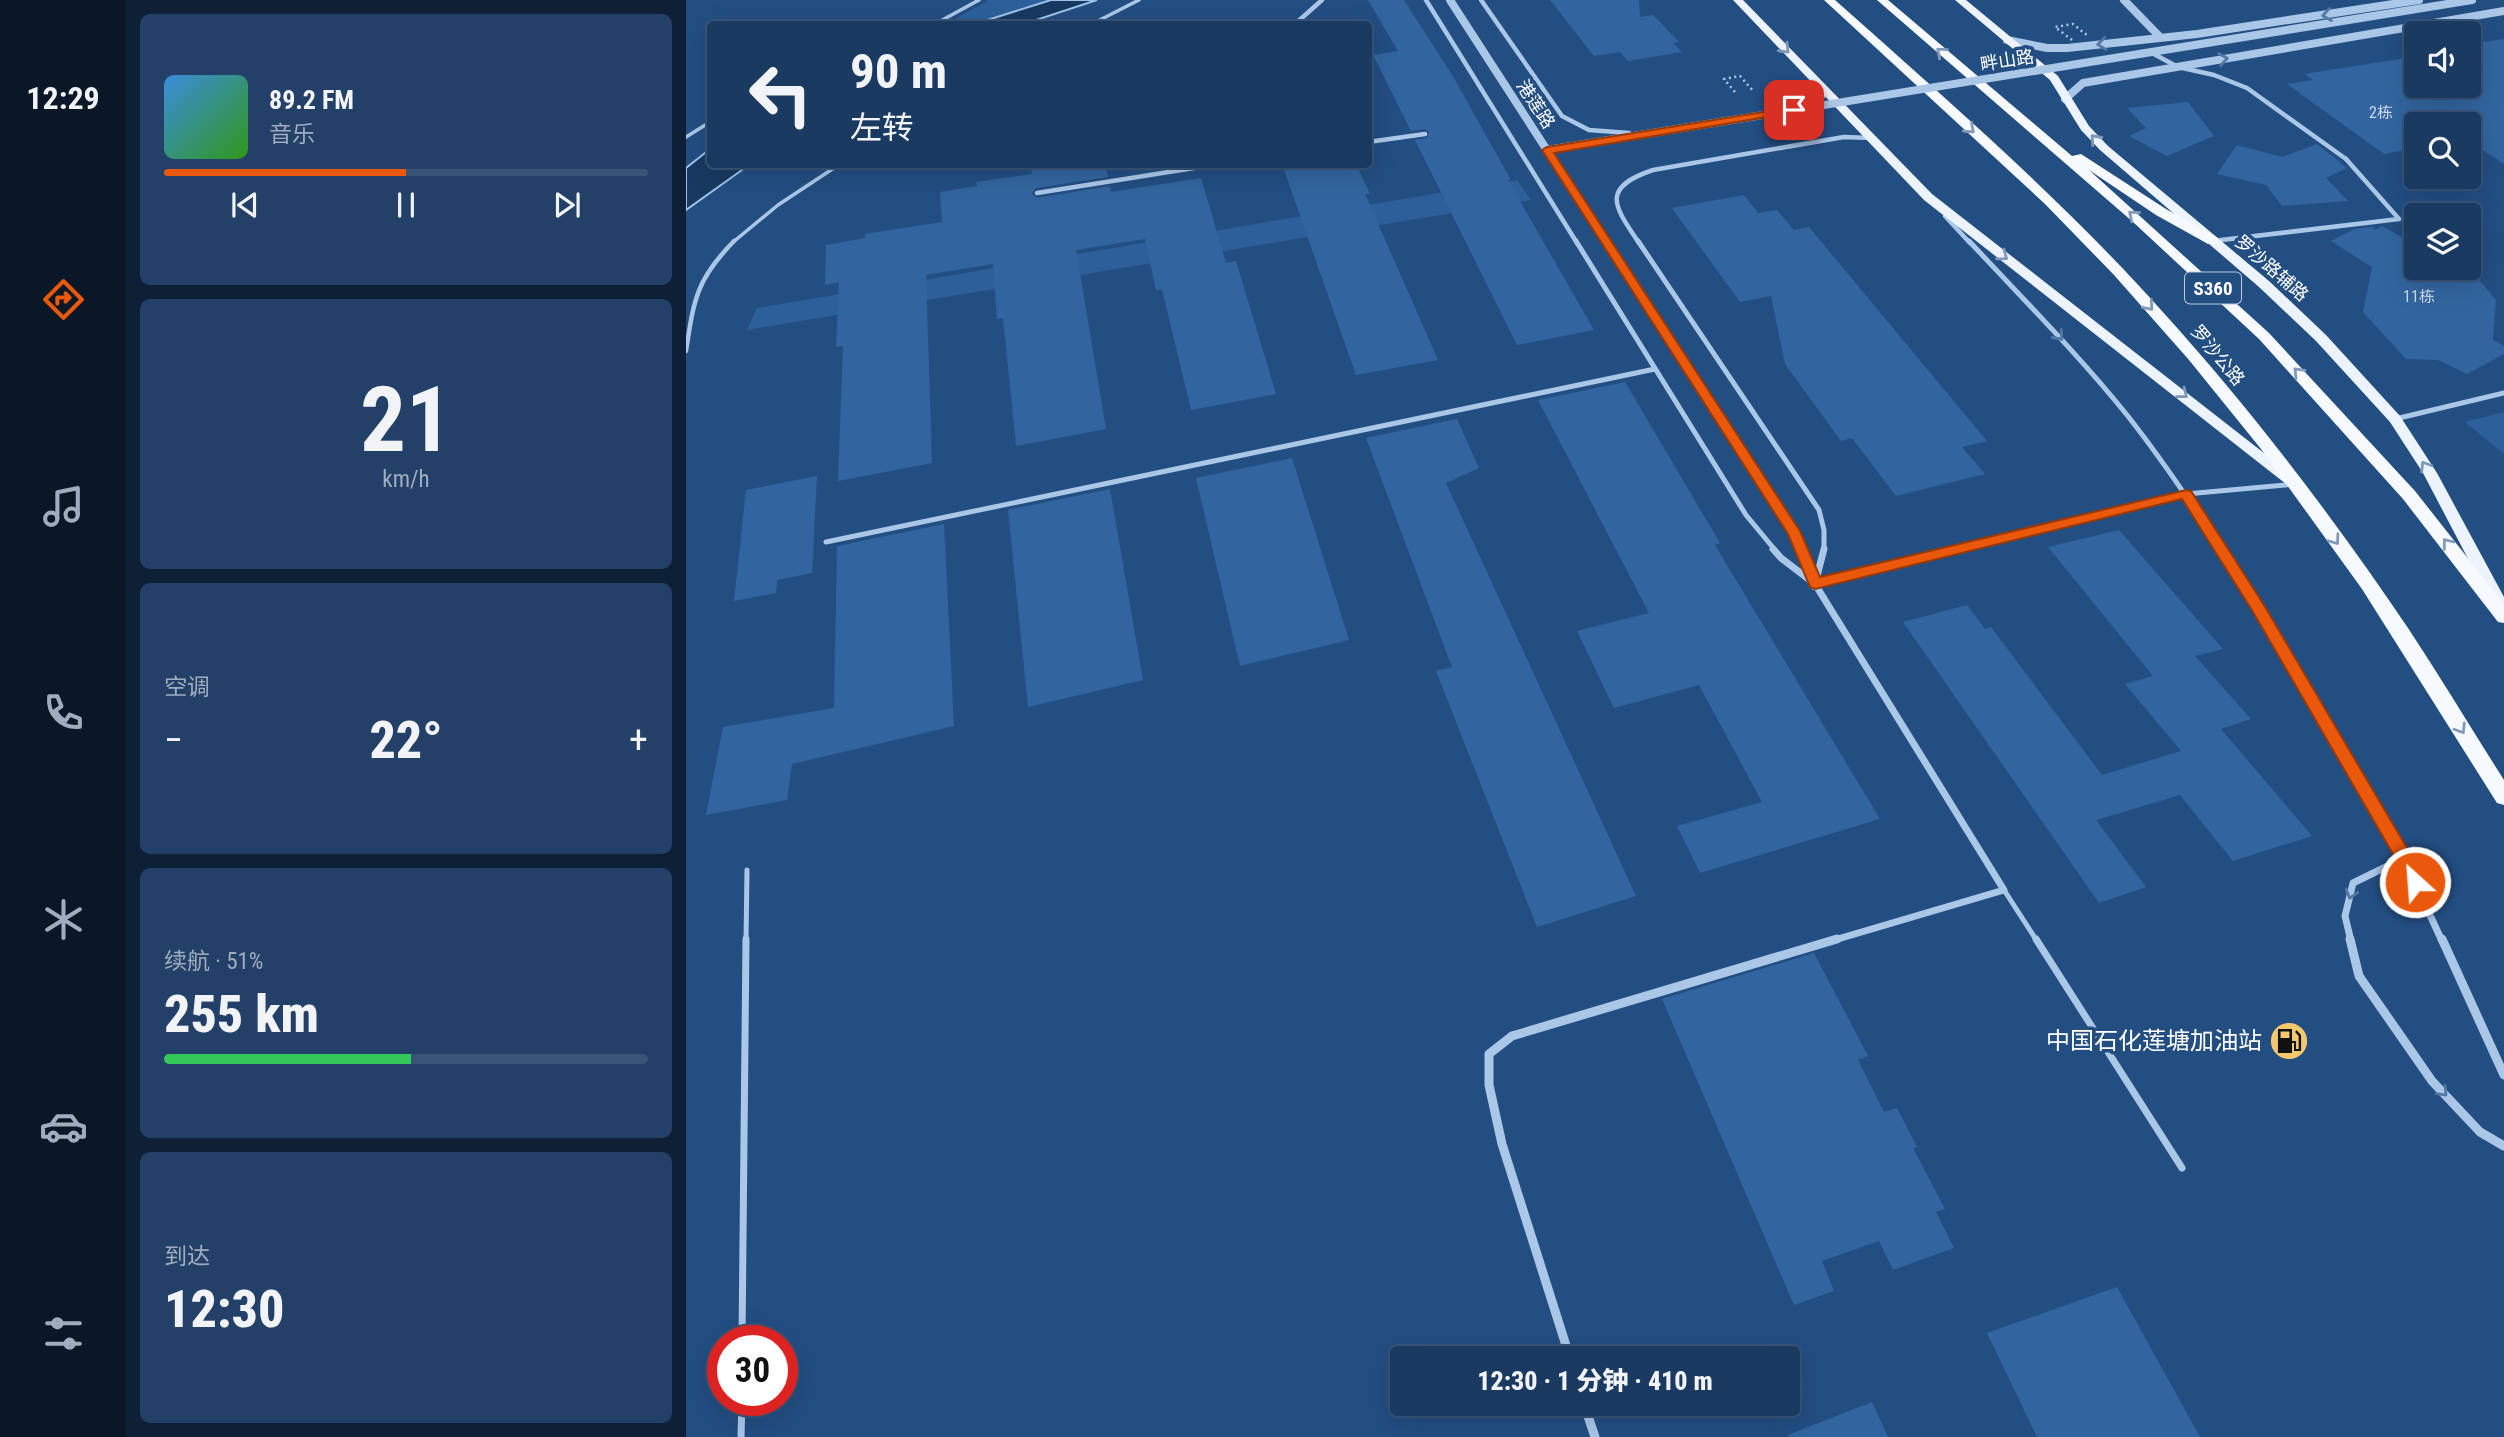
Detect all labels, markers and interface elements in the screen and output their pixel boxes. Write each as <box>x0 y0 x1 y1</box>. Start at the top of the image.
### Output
one-way arrow <box>2321 7 2333 22</box>
map controls <box>2404 21 2481 280</box>
button: sound <box>2404 21 2481 98</box>
one-way arrow <box>2096 36 2107 51</box>
one-way arrow <box>1777 41 1790 54</box>
text: 90 m <box>850 43 947 100</box>
street label: 畔山路 <box>1979 45 2035 75</box>
one-way arrow <box>1937 47 1950 60</box>
icon: left <box>735 49 826 140</box>
one-way arrow <box>2217 52 2229 67</box>
street label: 港莲路 <box>1512 76 1560 132</box>
text: 12:29 <box>26 79 100 117</box>
pin <box>1764 80 1824 140</box>
text: 89.2 FM <box>269 85 354 115</box>
icon: arrive <box>1775 91 1813 129</box>
house number: 2栋 <box>2369 103 2393 122</box>
text: 左转 <box>850 109 914 147</box>
button: search <box>2404 112 2481 189</box>
text: 音乐 <box>269 121 315 148</box>
one-way arrow <box>1962 121 1975 133</box>
one-way arrow <box>2091 134 2103 147</box>
icon: previous <box>226 186 264 224</box>
icon: pause <box>387 186 425 224</box>
icon: next <box>548 186 586 224</box>
button: layers <box>2404 203 2481 280</box>
one-way arrow <box>2128 211 2140 224</box>
street label: 罗沙路辅路 <box>2231 231 2313 305</box>
one-way arrow <box>1995 247 2008 260</box>
road number: S360 <box>2185 272 2241 304</box>
icon: directions <box>39 275 88 324</box>
house number: 11栋 <box>2403 287 2435 306</box>
one-way arrow <box>2141 298 2153 311</box>
street label: 罗沙公路 <box>2187 321 2249 389</box>
one-way arrow <box>2050 328 2063 341</box>
text: 21 <box>360 367 452 473</box>
one-way arrow <box>2293 367 2306 380</box>
one-way arrow <box>2176 386 2188 399</box>
one-way arrow <box>2420 460 2433 473</box>
text: km/h <box>382 466 430 493</box>
icon: music <box>39 482 88 531</box>
one-way arrow <box>2327 532 2339 545</box>
one-way arrow <box>2443 539 2456 551</box>
text: 空调 <box>164 674 210 701</box>
icon: phone <box>39 688 88 737</box>
text: 22° <box>369 710 443 771</box>
text: − <box>164 718 183 762</box>
text: + <box>629 718 648 762</box>
one-way arrow <box>2453 721 2466 734</box>
position arrow <box>2378 845 2452 919</box>
one-way arrow <box>2344 888 2359 900</box>
icon: climate <box>39 895 88 944</box>
text: 续航 · 51% <box>164 948 263 975</box>
text: 255 km <box>164 984 319 1045</box>
fuel station icon: 中国石化莲塘加油站 <box>2268 1020 2310 1062</box>
place label: 中国石化莲塘加油站 <box>2046 1027 2262 1055</box>
one-way arrow <box>2434 1084 2447 1097</box>
icon: car <box>39 1102 88 1151</box>
text: 到达 <box>164 1243 210 1270</box>
text: 12:30 <box>164 1279 284 1340</box>
icon: filters <box>39 1309 88 1358</box>
speed limit sign: 30 <box>707 1325 798 1416</box>
text: 12:30 · 1 分钟 · 410 m <box>1477 1366 1713 1396</box>

